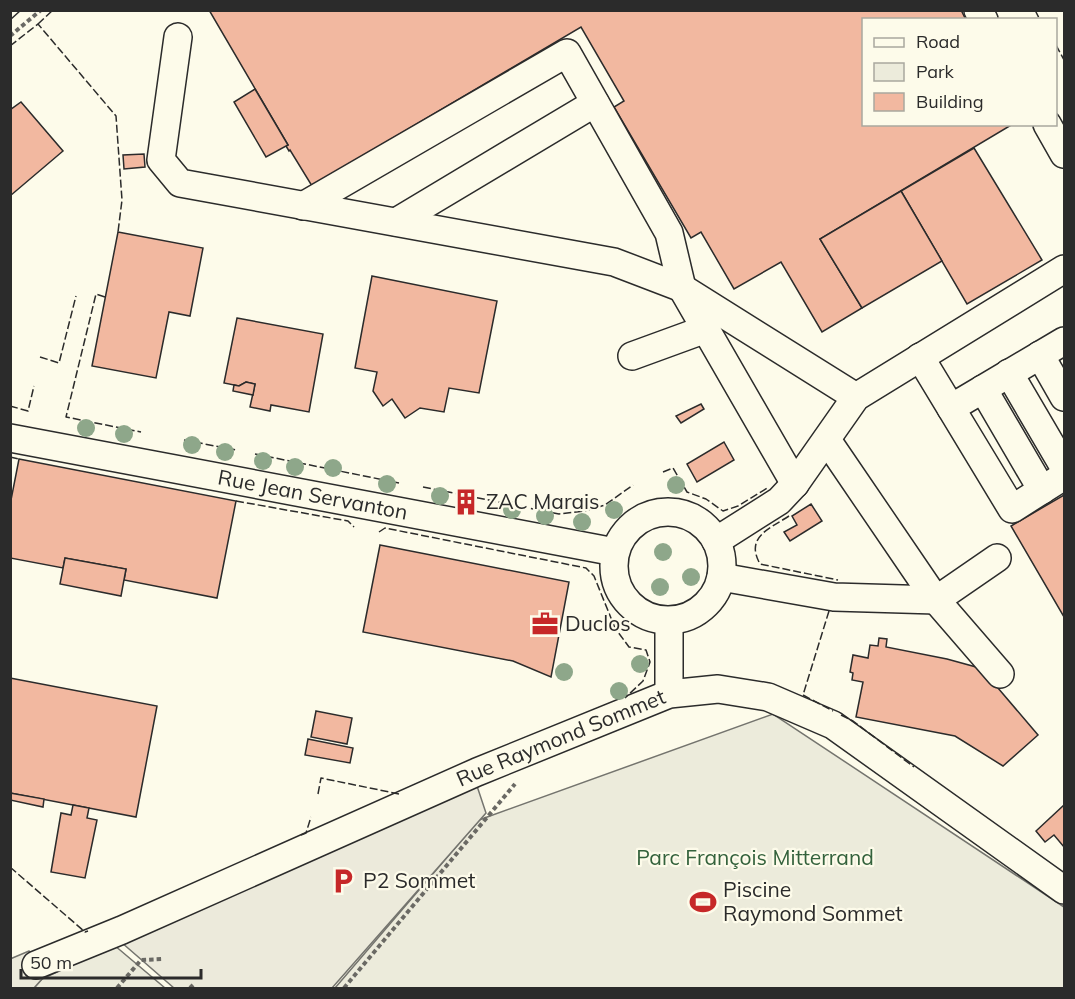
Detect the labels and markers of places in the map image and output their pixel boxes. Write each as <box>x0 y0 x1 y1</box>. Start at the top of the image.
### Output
building icon: ZAC Marais <box>451 487 481 517</box>
place label: ZAC Marais <box>486 488 599 514</box>
office icon: Duclos <box>530 609 560 639</box>
place label: Duclos <box>565 610 631 636</box>
parking icon: P2 Sommet <box>328 866 358 896</box>
place label: P2 Sommet <box>363 867 475 893</box>
place label: Piscine Raymond Sommet <box>723 876 903 926</box>
sports icon: Piscine Raymond Sommet <box>688 887 718 917</box>

